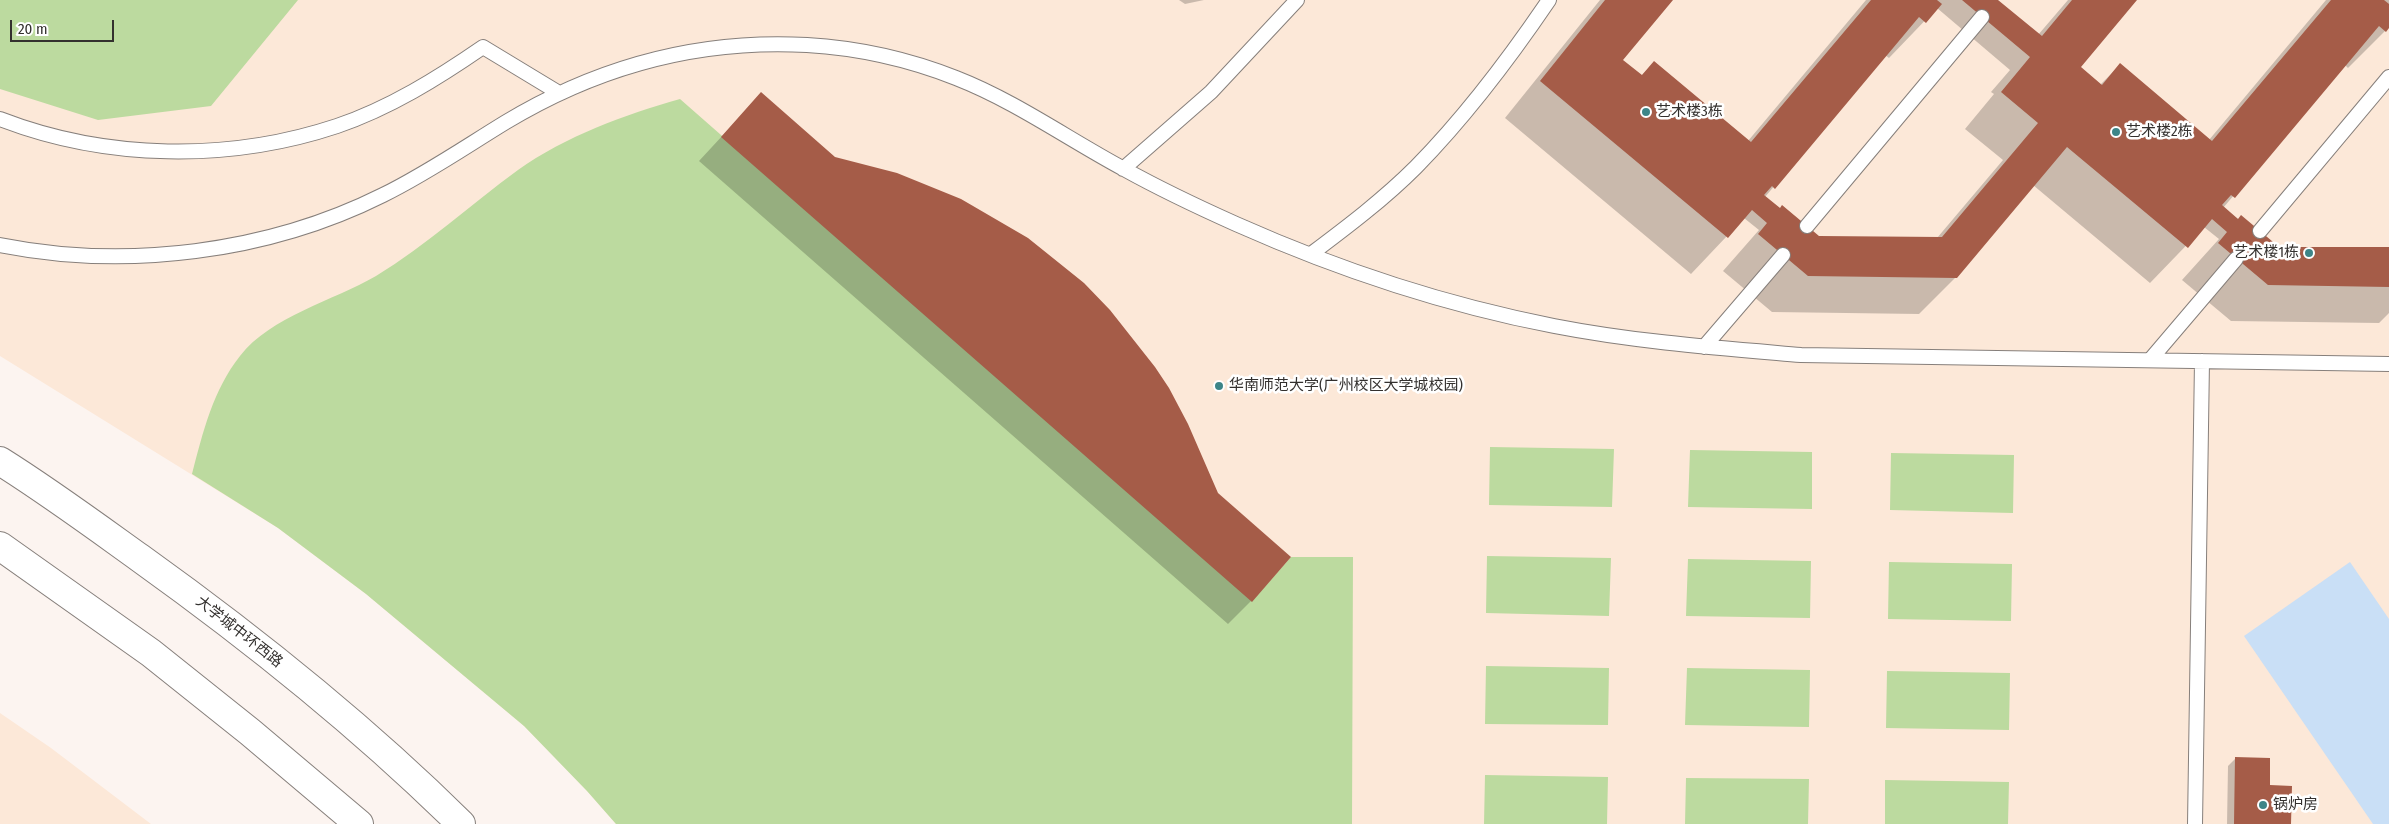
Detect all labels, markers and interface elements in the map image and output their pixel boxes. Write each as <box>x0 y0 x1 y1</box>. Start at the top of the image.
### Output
scale bar <box>12 10 116 42</box>
text: 20 m <box>18 20 48 38</box>
place label: 艺术楼3栋 <box>1656 103 1723 121</box>
marker: 艺术楼3栋 <box>1640 106 1652 118</box>
place label: 艺术楼2栋 <box>2126 123 2193 141</box>
marker: 艺术楼2栋 <box>2110 126 2122 138</box>
place label: 艺术楼1栋 <box>2233 244 2299 262</box>
marker: 艺术楼1栋 <box>2303 247 2315 259</box>
place label: 华南师范大学(广州校区大学城校园) <box>1229 377 1463 395</box>
marker: 华南师范大学(广州校区大学城校园) <box>1213 380 1225 392</box>
street label: 大学城中环西路 <box>192 593 286 671</box>
place label: 锅炉房 <box>2273 796 2318 814</box>
marker: 锅炉房 <box>2257 799 2269 811</box>

